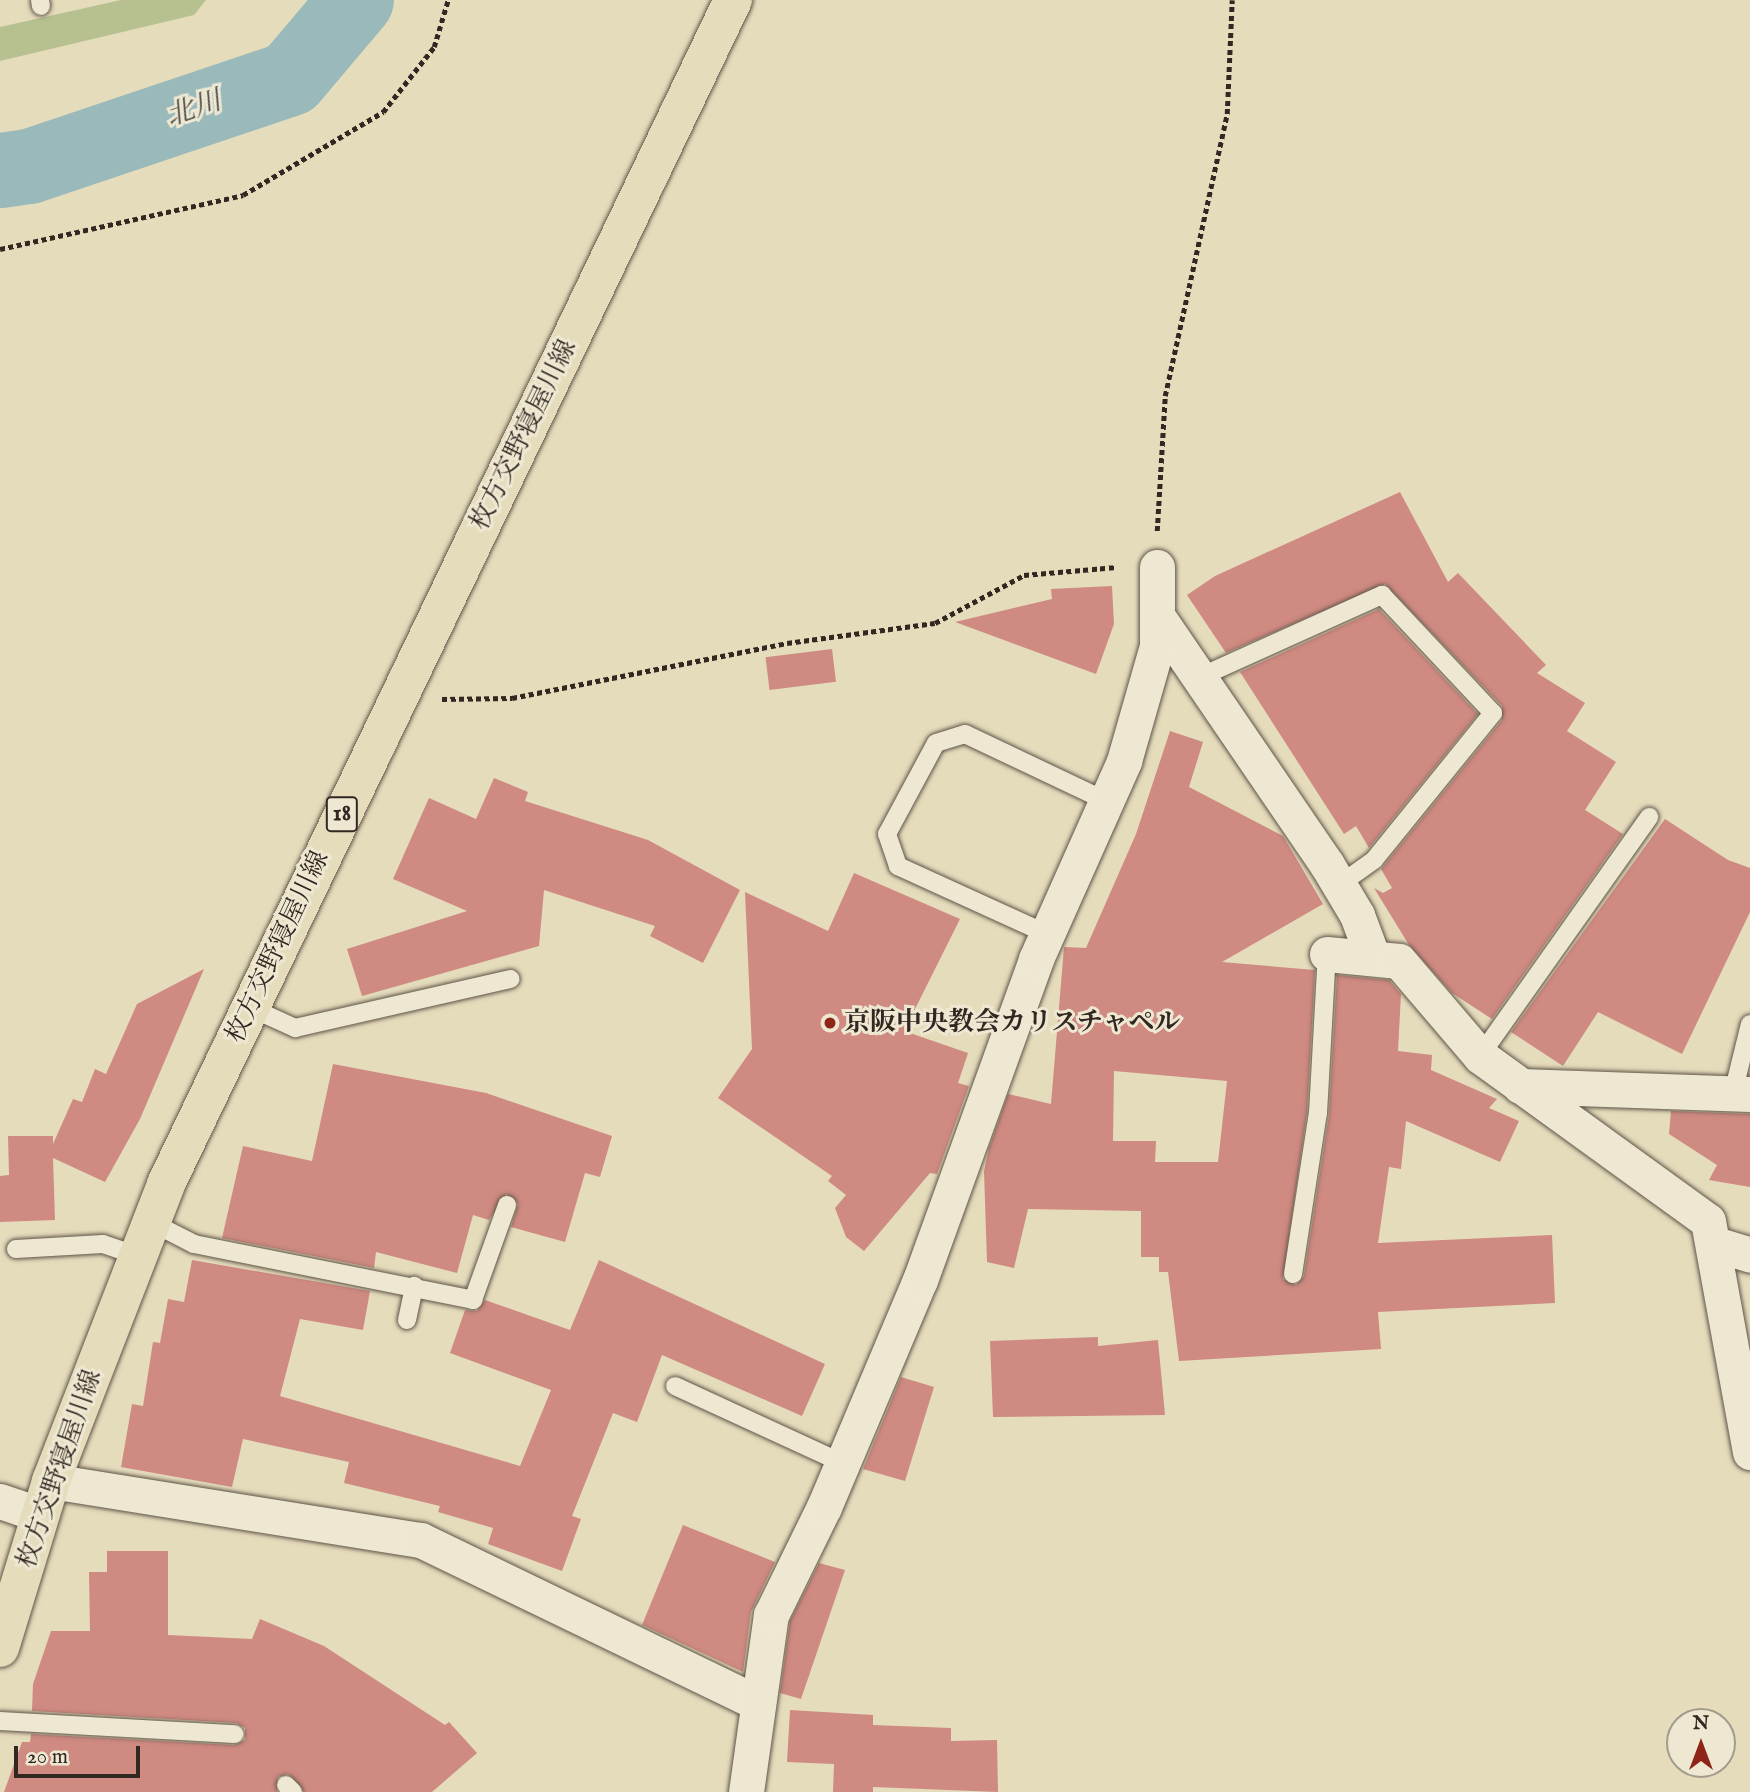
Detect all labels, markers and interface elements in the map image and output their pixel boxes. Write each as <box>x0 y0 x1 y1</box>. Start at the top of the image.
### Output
water label: 北川 <box>162 85 226 135</box>
street label: 枚方交野寝屋川線 <box>464 335 584 535</box>
road number: 18 <box>324 794 360 834</box>
street label: 枚方交野寝屋川線 <box>220 846 336 1048</box>
place label: 京阪中央教会カリスチャペル <box>844 1007 1182 1039</box>
marker: 京阪中央教会カリスチャペル <box>822 1015 838 1031</box>
street label: 枚方交野寝屋川線 <box>11 1366 109 1572</box>
north arrow <box>1666 1708 1736 1778</box>
text: N <box>1693 1712 1709 1736</box>
scale bar <box>18 1732 144 1776</box>
text: 20 m <box>27 1744 68 1771</box>

